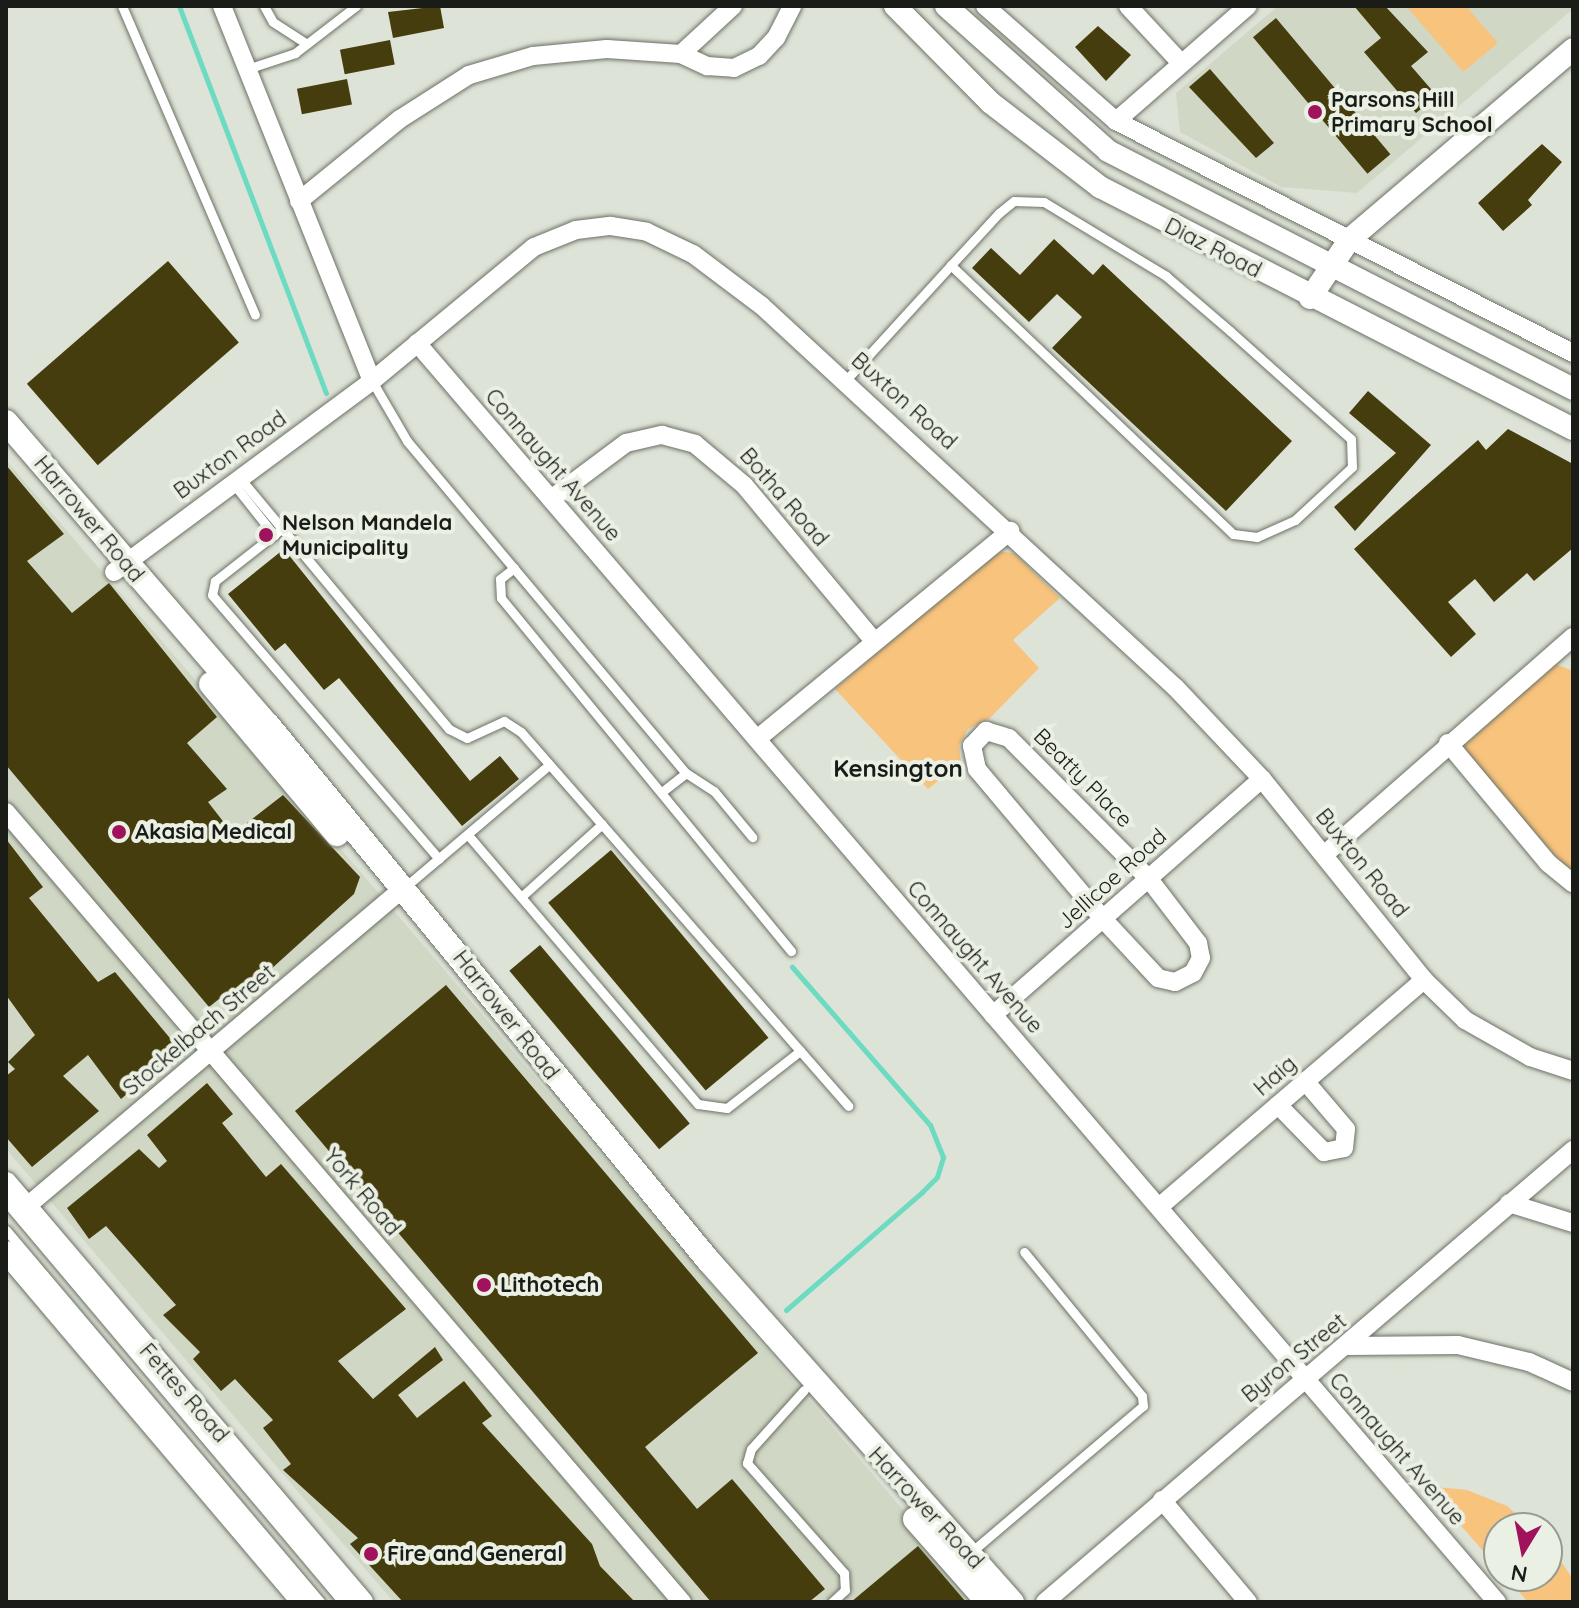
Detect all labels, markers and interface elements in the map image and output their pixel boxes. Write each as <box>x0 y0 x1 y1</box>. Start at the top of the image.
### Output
place label: Parsons Hill Primary School <box>1331 86 1493 138</box>
marker: Parsons Hill Primary School <box>1306 103 1324 121</box>
street label: Diaz Road <box>1160 212 1266 284</box>
street label: Buxton Road <box>846 347 962 455</box>
street label: Connaught Avenue <box>480 383 626 547</box>
street label: Buxton Road <box>169 405 291 505</box>
street label: Botha Road <box>734 443 834 551</box>
street label: Harrower Road <box>28 450 150 588</box>
place label: Nelson Mandela Municipality <box>282 509 452 560</box>
marker: Nelson Mandela Municipality <box>257 526 275 544</box>
street label: Beatty Place <box>1028 723 1138 833</box>
district label: Kensington <box>833 755 963 783</box>
street label: Buxton Road <box>1310 803 1414 923</box>
place label: Akasia Medical <box>135 819 292 845</box>
marker: Akasia Medical <box>110 823 128 841</box>
street label: Jellicoe Road <box>1052 823 1172 935</box>
street label: Connaught Avenue <box>902 875 1048 1039</box>
street label: Harrower Road <box>447 945 565 1085</box>
street label: Stockelbach Street <box>118 959 280 1101</box>
street label: Haig <box>1248 1050 1302 1102</box>
street label: York Road <box>318 1143 406 1241</box>
place label: Lithotech <box>500 1272 599 1298</box>
marker: Lithotech <box>475 1276 493 1294</box>
street label: Byron Street <box>1236 1308 1352 1408</box>
street label: Fettes Road <box>134 1338 234 1448</box>
street label: Connaught Avenue <box>1324 1367 1470 1531</box>
street label: Harrower Road <box>863 1442 989 1574</box>
north arrow <box>1483 1512 1563 1592</box>
place label: Fire and General <box>387 1541 563 1567</box>
marker: Fire and General <box>362 1545 380 1563</box>
text: N <box>1509 1558 1530 1589</box>

